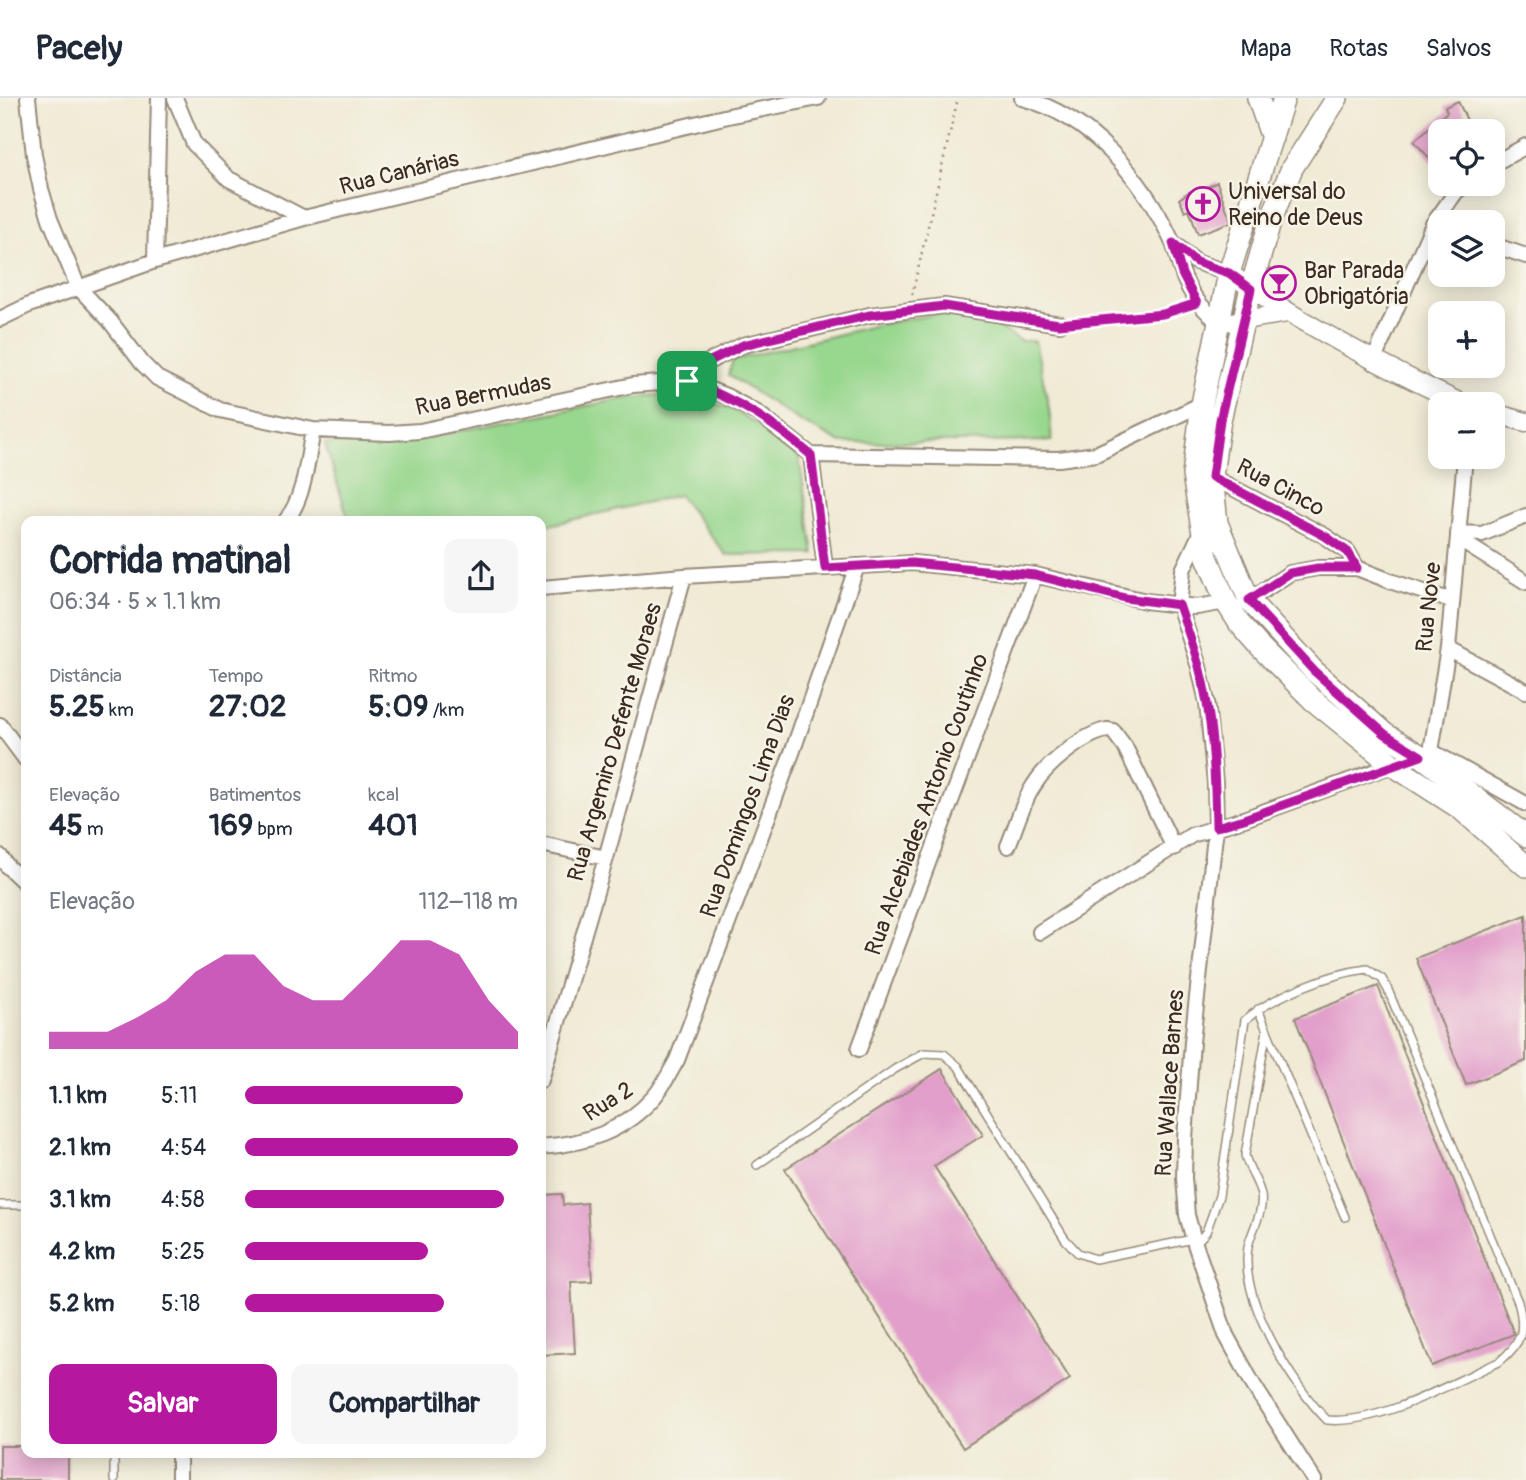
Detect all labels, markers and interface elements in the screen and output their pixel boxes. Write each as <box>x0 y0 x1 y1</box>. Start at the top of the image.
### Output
text: Pacely <box>35 28 122 69</box>
text: Mapa <box>1240 34 1291 63</box>
text: Rotas <box>1329 34 1388 63</box>
text: Salvos <box>1426 34 1491 63</box>
map controls <box>1428 119 1505 469</box>
button: locate <box>1428 119 1505 196</box>
street label: Rua Canárias <box>337 144 462 201</box>
place label: Universal do Reino de Deus <box>1228 177 1363 232</box>
church icon: Universal do Reino de Deus <box>1184 185 1222 223</box>
button: layers <box>1428 210 1505 287</box>
place label: Bar Parada Obrigatória <box>1304 256 1409 311</box>
bar icon: Bar Parada Obrigatória <box>1260 264 1298 302</box>
button: + <box>1428 301 1505 378</box>
pin <box>657 351 717 411</box>
icon: arrive <box>668 362 706 400</box>
street label: Rua Bermudas <box>413 367 553 422</box>
button: − <box>1428 392 1505 469</box>
street label: Rua Cinco <box>1232 452 1330 523</box>
text: Corrida matinal <box>49 537 291 585</box>
button: share <box>444 539 518 613</box>
street label: Rua Nove <box>1409 560 1448 653</box>
text: 06:34 · 5 × 1.1 km <box>49 587 221 616</box>
street label: Rua Argemiro Defente Moraes <box>561 600 668 885</box>
street label: Rua Alcebiades Antonio Coutinho <box>858 649 995 959</box>
text: Distância <box>49 664 122 688</box>
text: Tempo <box>209 664 263 688</box>
text: Ritmo <box>368 664 417 688</box>
text: 5.25 <box>49 688 105 725</box>
text: 27:02 <box>209 688 287 725</box>
text: 5:09 <box>368 688 429 725</box>
street label: Rua Domingos Lima Dias <box>694 691 801 922</box>
text: km <box>105 698 134 722</box>
text: /km <box>429 698 464 722</box>
text: Elevação <box>49 783 120 807</box>
text: Batimentos <box>209 783 301 807</box>
text: kcal <box>368 783 399 807</box>
text: 45 <box>49 807 83 844</box>
text: 169 <box>209 807 253 844</box>
text: 401 <box>368 807 418 844</box>
text: m <box>83 817 104 841</box>
text: bpm <box>253 817 293 841</box>
text: Elevação <box>49 887 135 916</box>
text: 112–118 m <box>419 887 518 916</box>
street label: Rua Wallace Barnes <box>1149 989 1190 1177</box>
street label: Rua 2 <box>578 1075 639 1128</box>
text: 1.1 km <box>49 1081 107 1110</box>
text: 5:11 <box>161 1081 198 1110</box>
text: 2.1 km <box>49 1133 111 1162</box>
text: 4:54 <box>161 1133 206 1162</box>
text: 3.1 km <box>49 1185 111 1214</box>
text: 4:58 <box>161 1185 205 1214</box>
text: 4.2 km <box>49 1237 115 1266</box>
text: 5:25 <box>161 1237 205 1266</box>
text: 5.2 km <box>49 1289 114 1318</box>
text: 5:18 <box>161 1289 200 1318</box>
button: Salvar <box>49 1364 277 1444</box>
button: Compartilhar <box>291 1364 518 1444</box>

